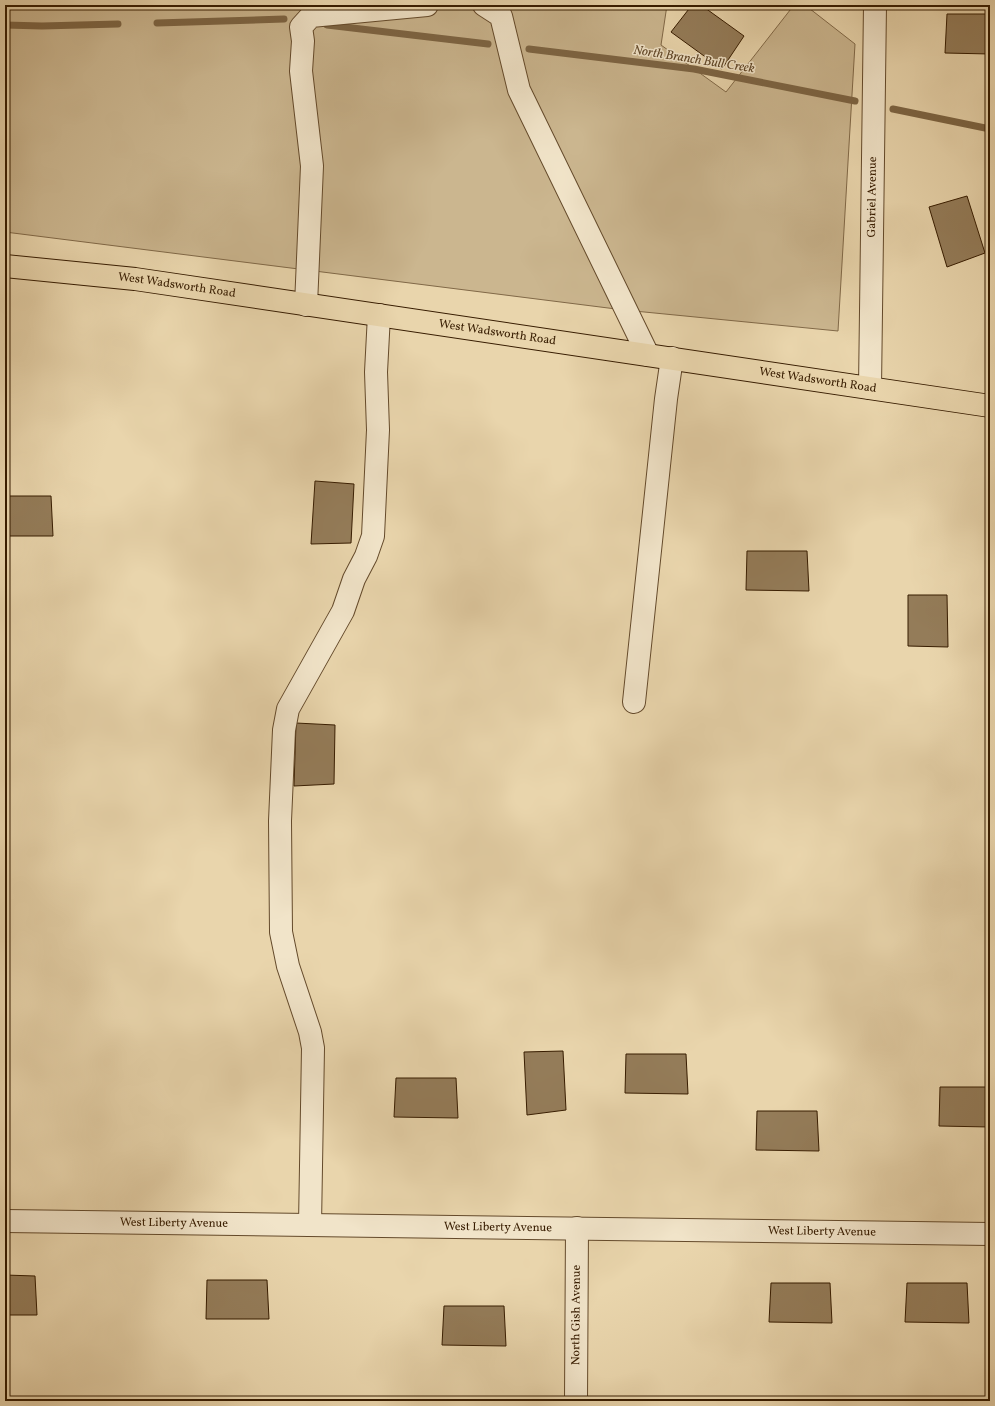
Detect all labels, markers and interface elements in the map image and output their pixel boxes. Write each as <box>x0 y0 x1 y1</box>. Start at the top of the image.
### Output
water label: North Branch Bull Creek <box>632 42 756 78</box>
street label: Gabriel Avenue <box>864 156 881 238</box>
street label: West Wadsworth Road <box>117 269 237 302</box>
street label: West Wadsworth Road <box>438 316 557 349</box>
street label: West Wadsworth Road <box>758 364 878 397</box>
street label: West Liberty Avenue <box>120 1215 229 1232</box>
street label: West Liberty Avenue <box>444 1219 553 1236</box>
street label: West Liberty Avenue <box>768 1223 876 1240</box>
street label: North Gish Avenue <box>568 1264 585 1365</box>

